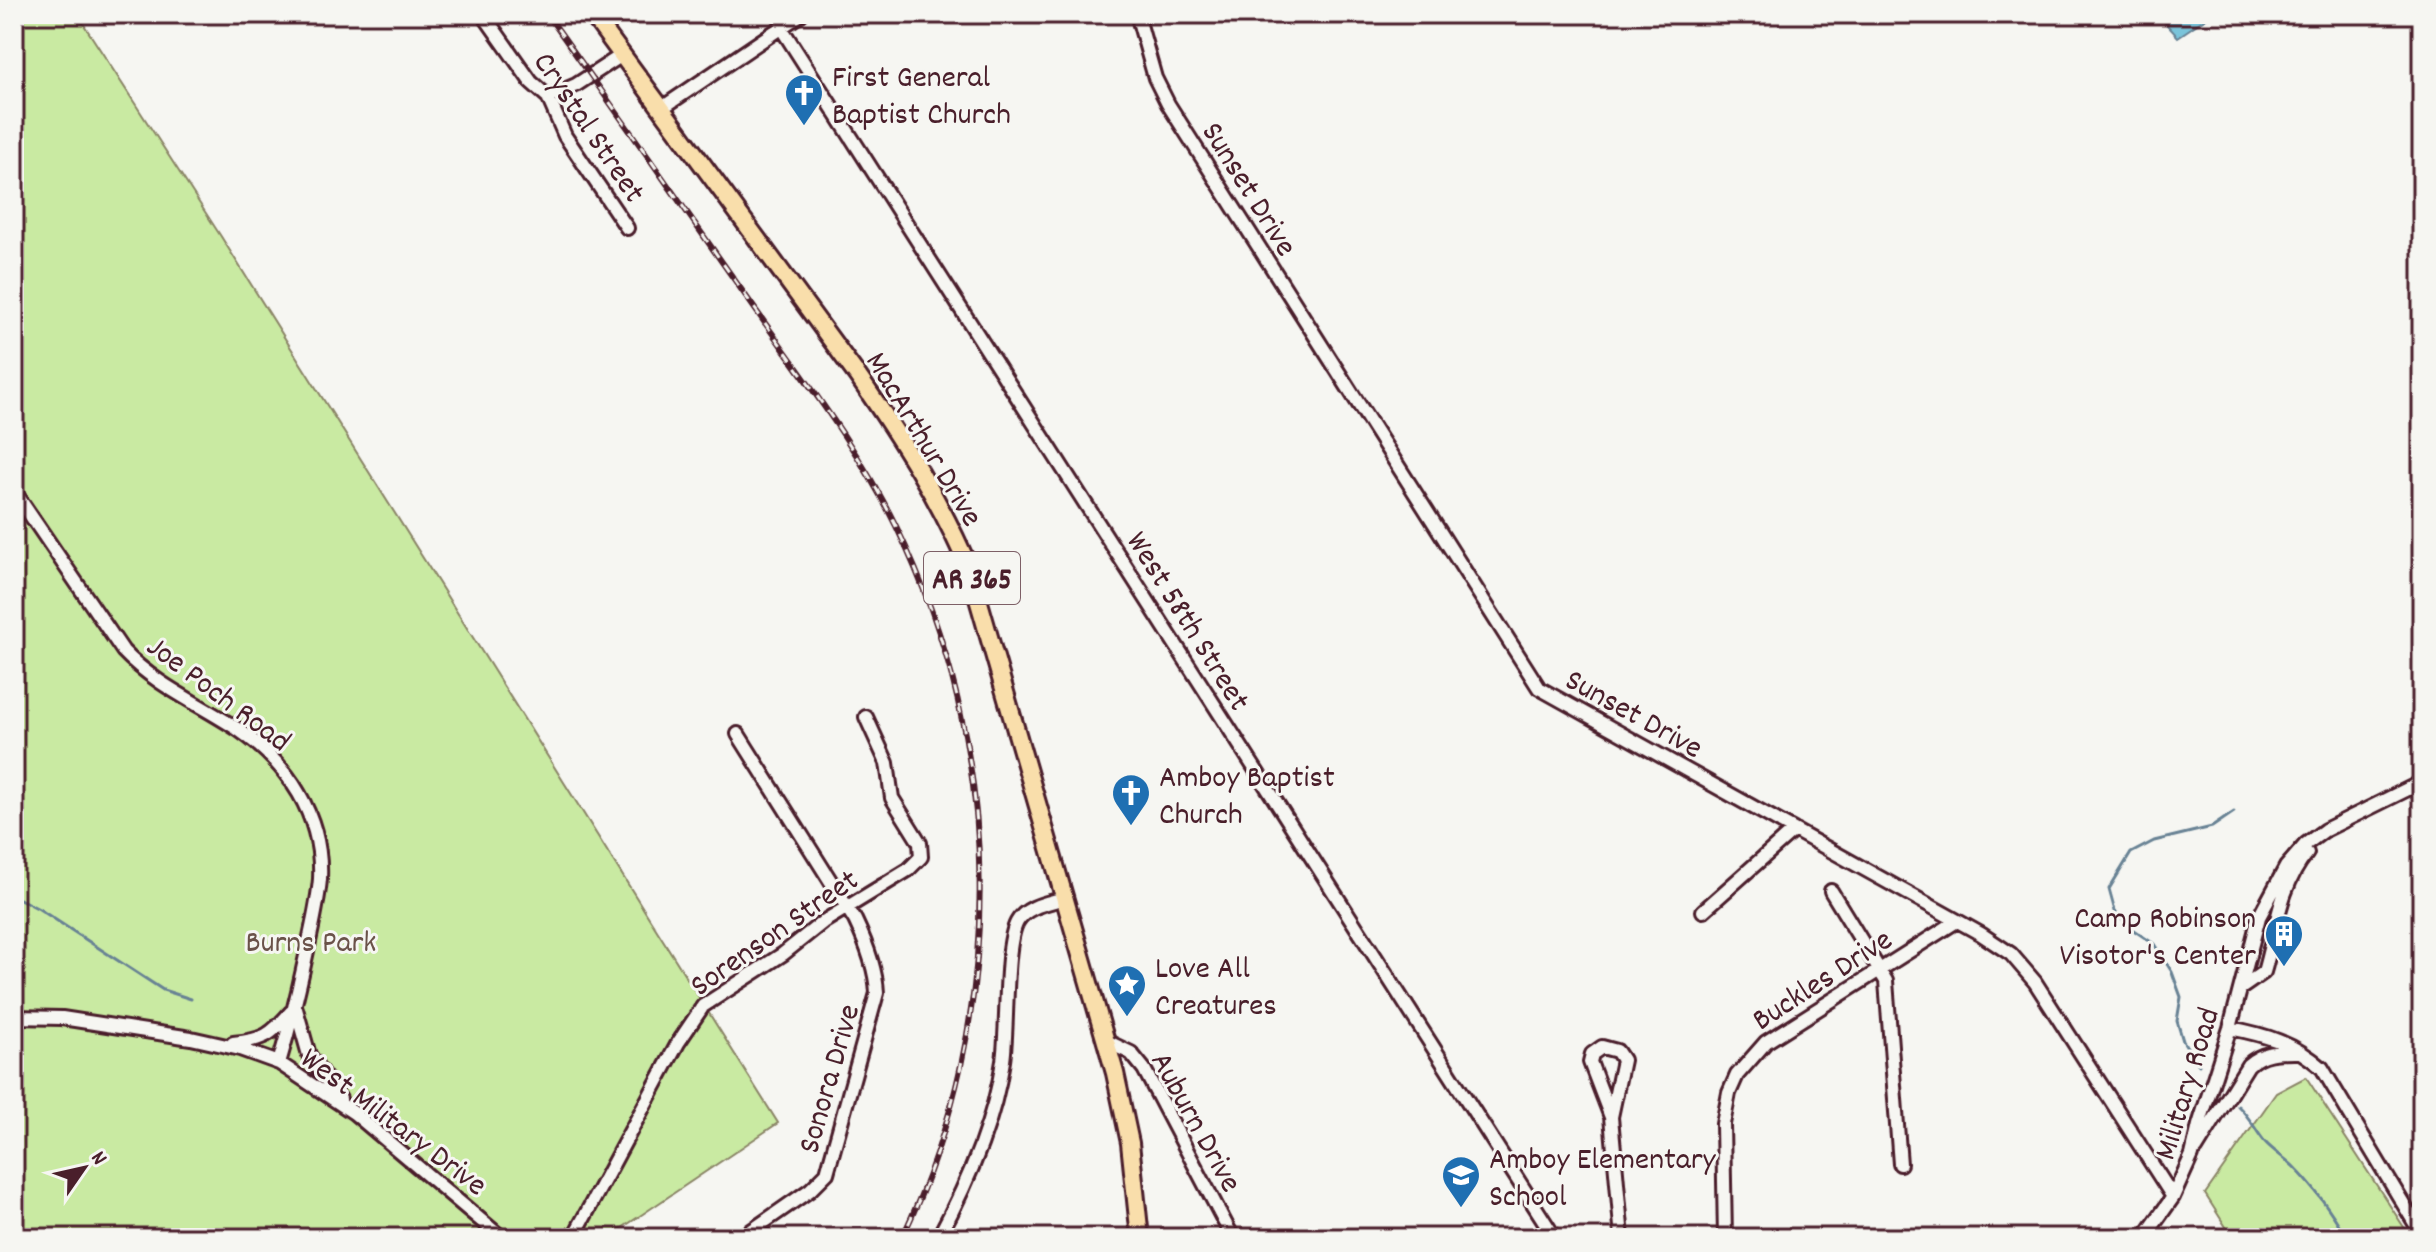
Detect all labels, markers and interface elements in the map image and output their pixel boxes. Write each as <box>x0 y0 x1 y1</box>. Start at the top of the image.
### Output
street label: Crystal Street <box>519 44 655 214</box>
place label: First General Baptist Church <box>832 57 1011 140</box>
church icon: First General Baptist Church <box>783 72 825 127</box>
street label: Sunset Drive <box>1187 114 1306 267</box>
street label: MacArthur Drive <box>851 344 992 537</box>
street label: West 58th Street <box>1112 524 1259 722</box>
road number: AR 365 <box>924 552 1020 604</box>
street label: Joe Poch Road <box>135 626 299 766</box>
street label: Sunset Drive <box>1555 660 1710 773</box>
place label: Amboy Baptist Church <box>1159 757 1335 840</box>
church icon: Amboy Baptist Church <box>1110 772 1152 827</box>
street label: Sorenson Street <box>682 860 870 1010</box>
place label: Camp Robinson Visotor's Center <box>2060 898 2256 981</box>
building icon: Camp Robinson Visotor's Center <box>2263 913 2305 968</box>
street label: Buckles Drive <box>1744 920 1903 1045</box>
park label: Burns Park <box>246 922 376 968</box>
place label: Love All Creatures <box>1155 948 1277 1031</box>
place icon: Love All Creatures <box>1106 963 1148 1018</box>
street label: Sonora Drive <box>789 999 875 1159</box>
street label: Military Road <box>2145 1003 2235 1166</box>
street label: West Military Drive <box>289 1038 495 1210</box>
street label: Auburn Drive <box>1136 1045 1251 1202</box>
north arrow <box>44 1128 124 1208</box>
place label: Amboy Elementary School <box>1489 1139 1717 1222</box>
text: N <box>82 1146 114 1172</box>
school or university icon: Amboy Elementary School <box>1440 1154 1482 1209</box>

